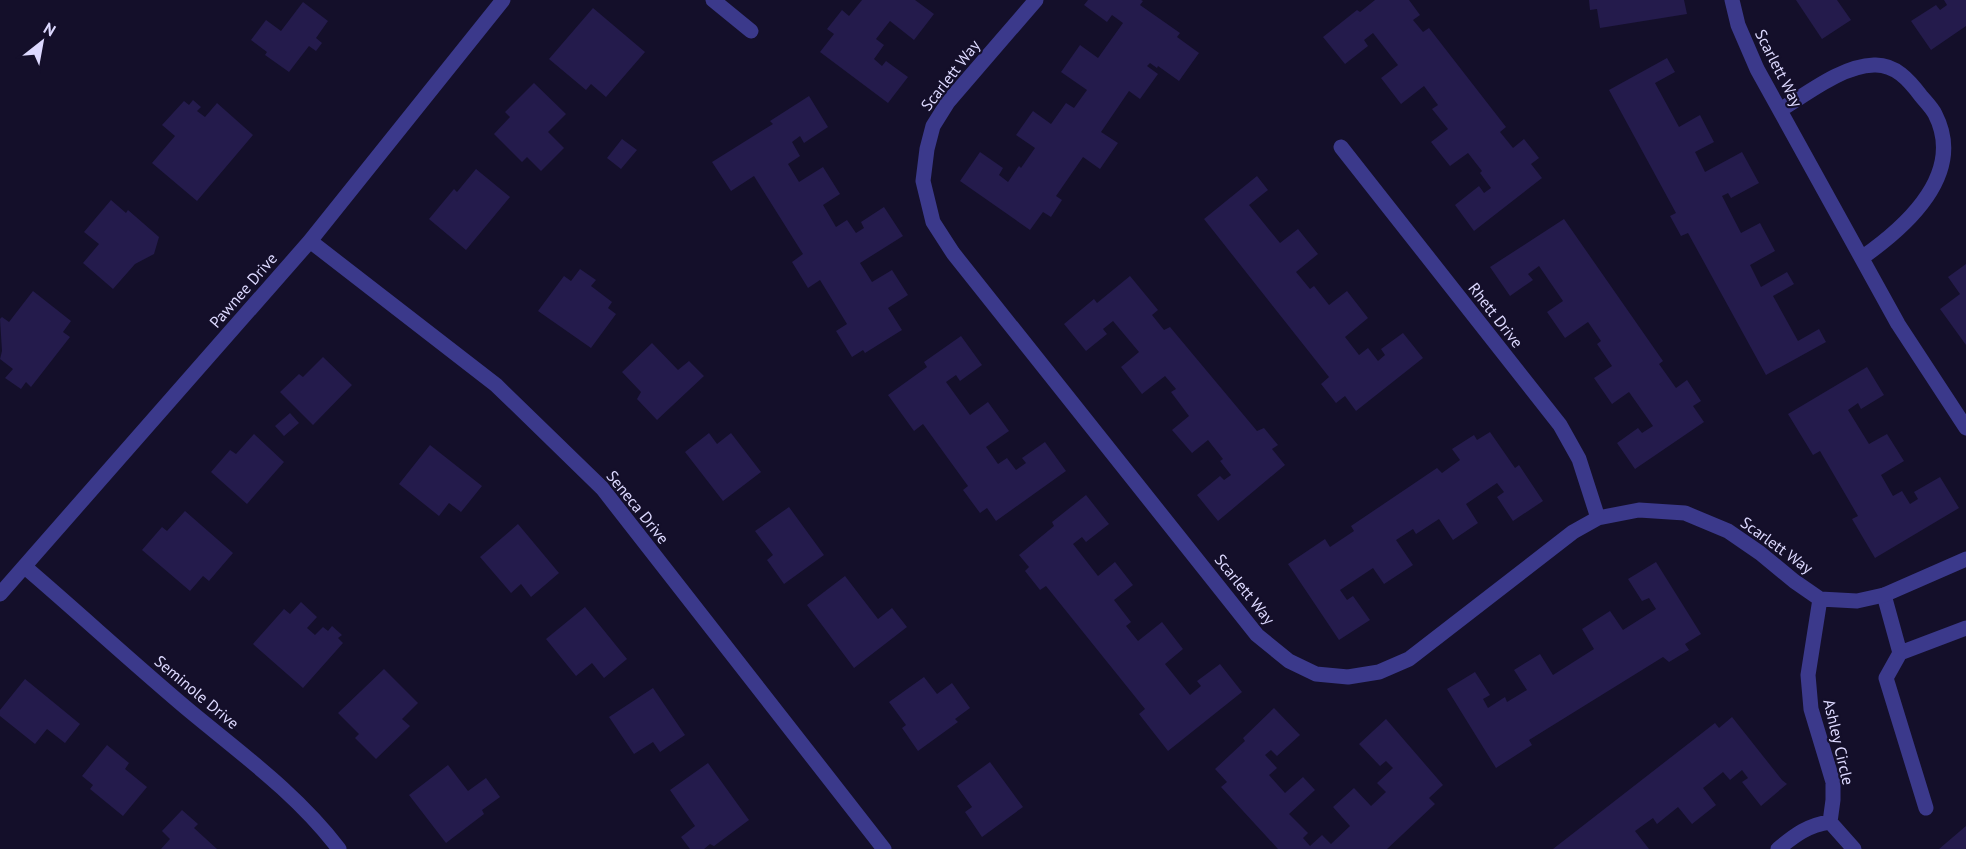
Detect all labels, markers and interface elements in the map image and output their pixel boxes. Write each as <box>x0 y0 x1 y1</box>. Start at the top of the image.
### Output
north arrow <box>12 12 72 72</box>
text: N <box>40 18 59 40</box>
street label: Scarlett Way <box>1751 26 1807 111</box>
street label: Scarlett Way <box>916 35 984 115</box>
street label: Pawnee Drive <box>205 248 281 332</box>
street label: Rhett Drive <box>1464 278 1528 352</box>
street label: Seneca Drive <box>602 466 674 548</box>
street label: Scarlett Way <box>1737 512 1818 578</box>
street label: Scarlett Way <box>1211 550 1280 629</box>
street label: Seminole Drive <box>151 651 243 733</box>
street label: Ashley Circle <box>1819 697 1859 787</box>

